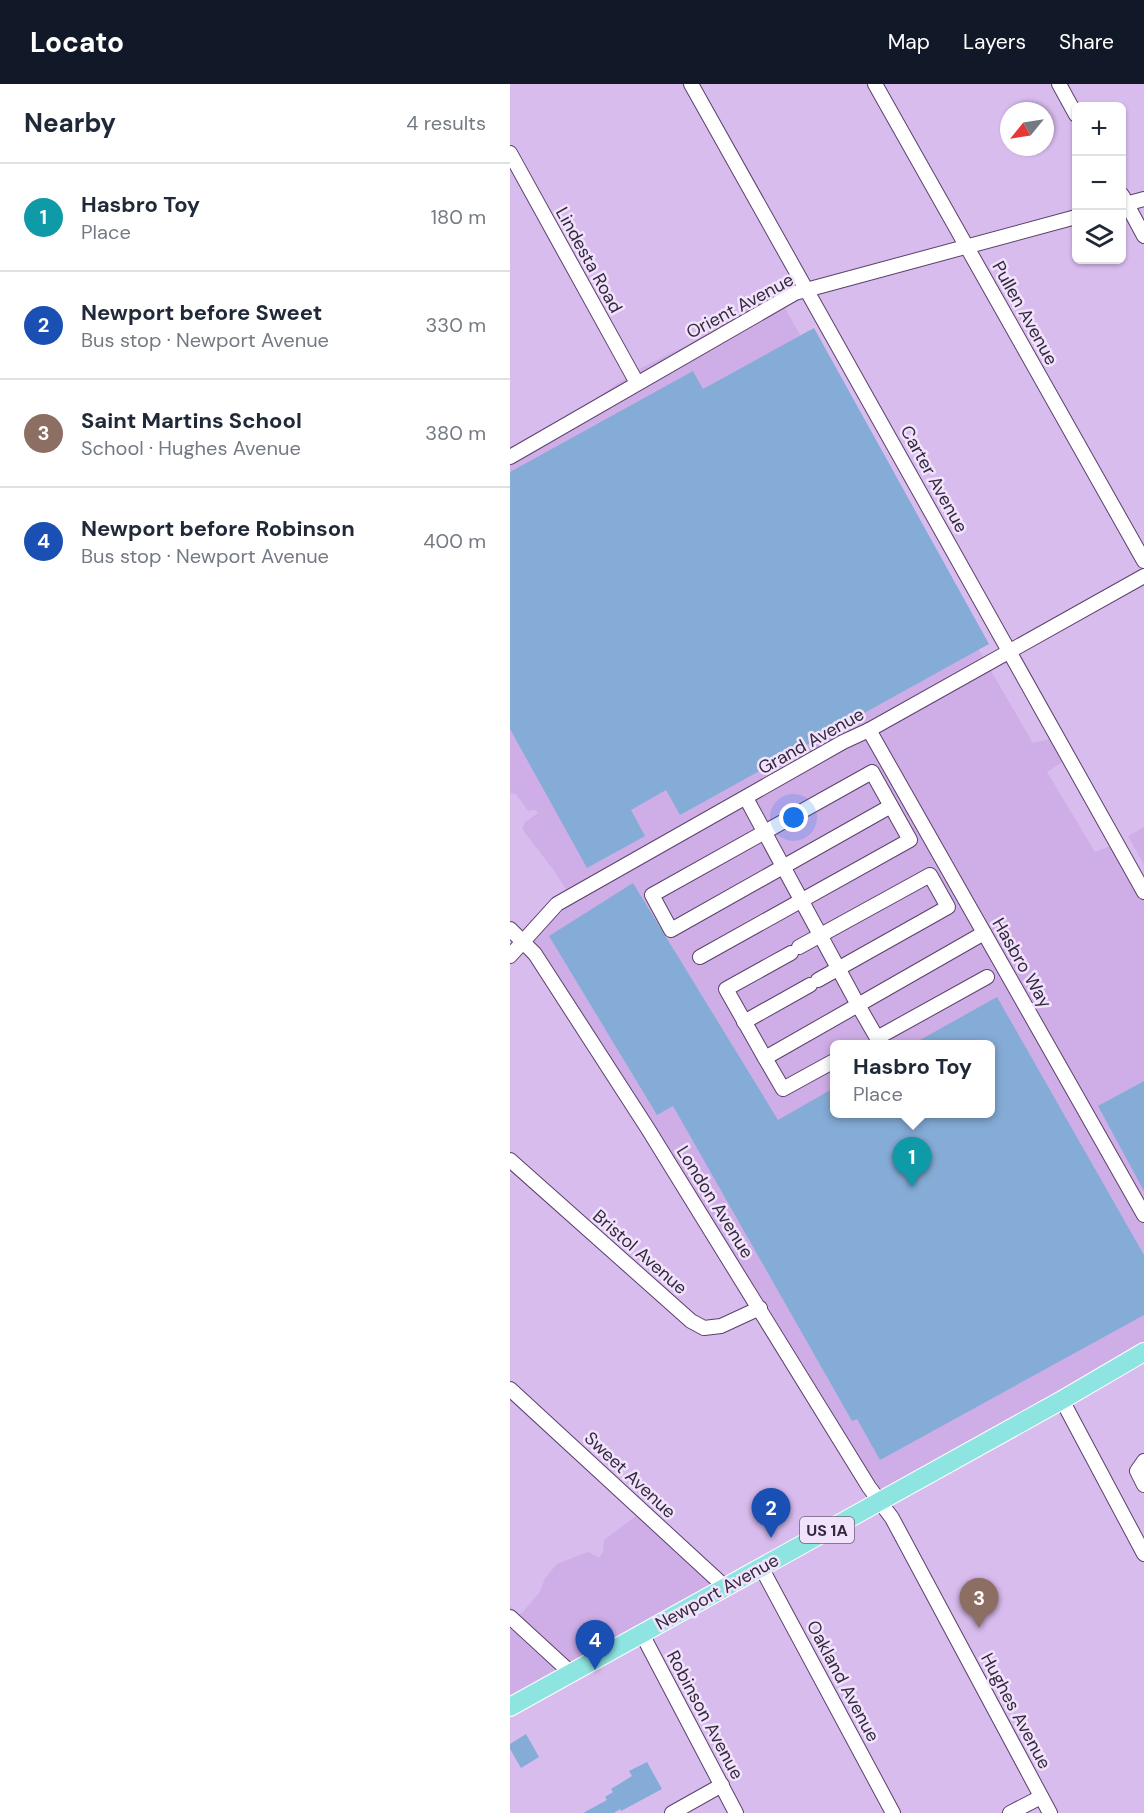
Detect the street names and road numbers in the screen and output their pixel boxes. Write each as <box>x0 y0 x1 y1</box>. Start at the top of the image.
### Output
street label: Lindesta Road <box>550 203 628 317</box>
street label: Pullen Avenue <box>987 257 1063 369</box>
street label: Orient Avenue <box>682 268 798 344</box>
street label: Carter Avenue <box>895 421 973 537</box>
street label: Grand Avenue <box>754 702 868 780</box>
street label: Hasbro Way <box>987 914 1057 1012</box>
street label: London Avenue <box>671 1141 759 1263</box>
street label: Bristol Avenue <box>588 1204 692 1300</box>
street label: Sweet Avenue <box>579 1426 681 1524</box>
road number: US 1A <box>800 1517 854 1543</box>
street label: Newport Avenue <box>651 1548 783 1636</box>
street label: Oakland Avenue <box>801 1616 885 1746</box>
street label: Robinson Avenue <box>661 1646 749 1784</box>
street label: Hughes Avenue <box>975 1649 1057 1773</box>

